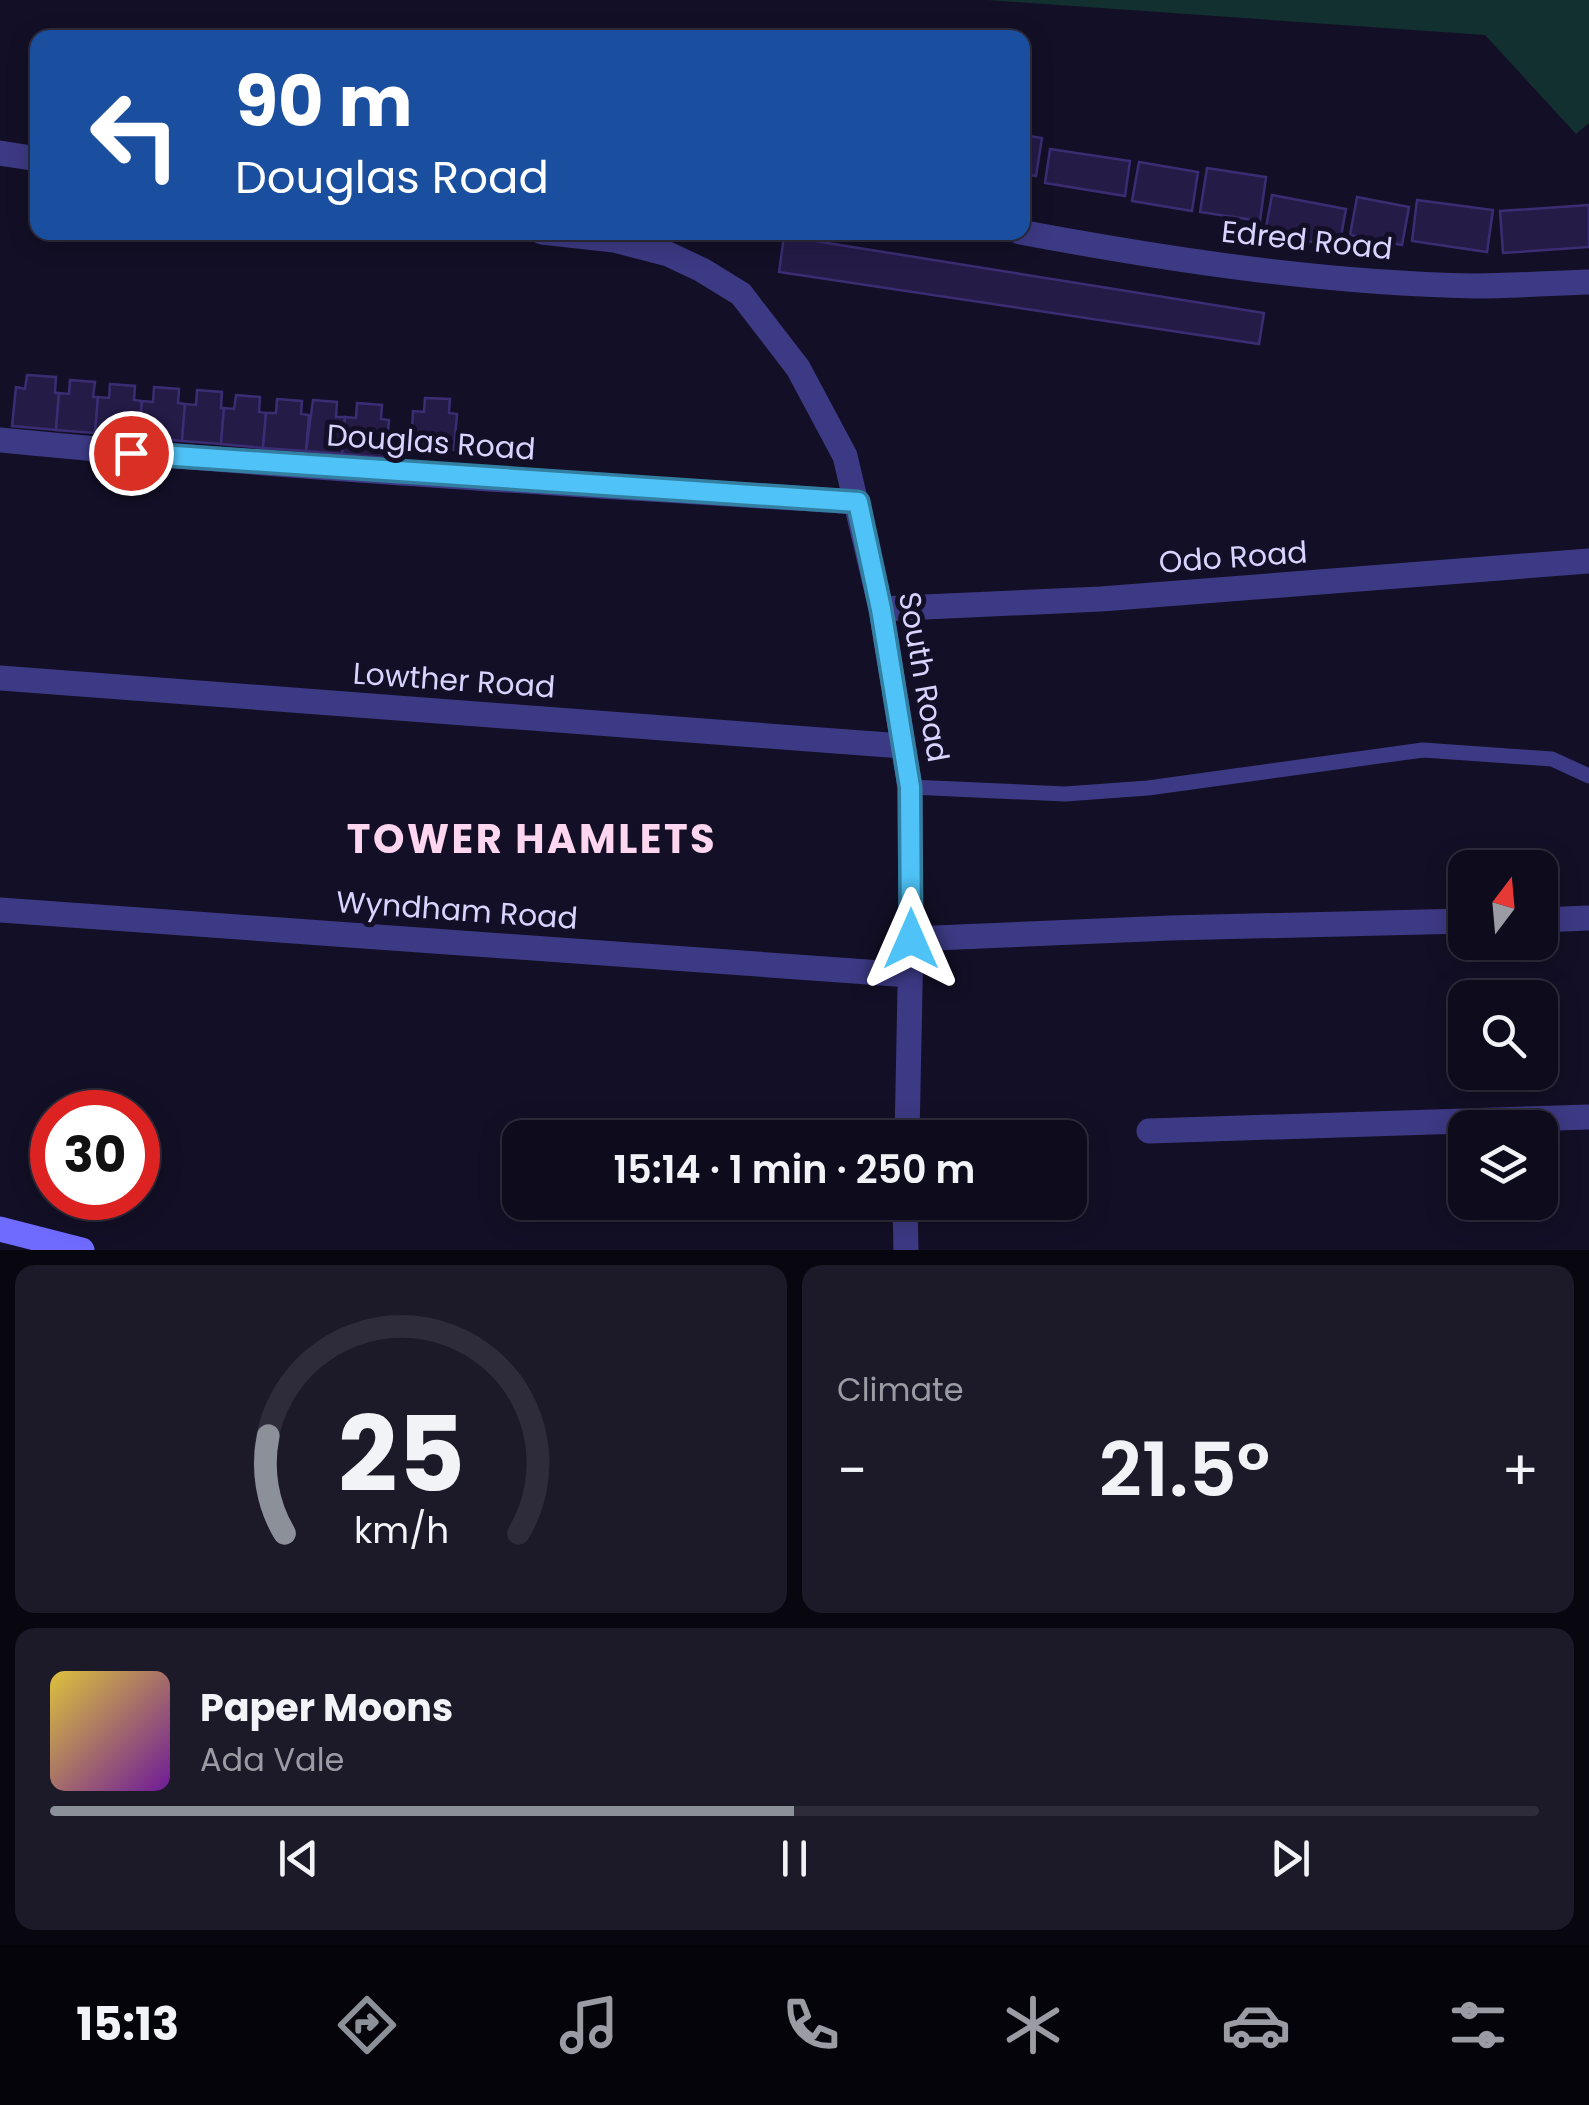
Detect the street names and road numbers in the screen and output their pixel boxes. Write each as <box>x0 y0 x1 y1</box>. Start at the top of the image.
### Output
street label: Edred Road <box>1219 210 1395 270</box>
street label: Douglas Road <box>325 413 537 471</box>
street label: Odo Road <box>1157 530 1309 584</box>
street label: South Road <box>888 589 960 765</box>
street label: Lowther Road <box>351 651 557 709</box>
street label: Wyndham Road <box>335 880 579 940</box>

